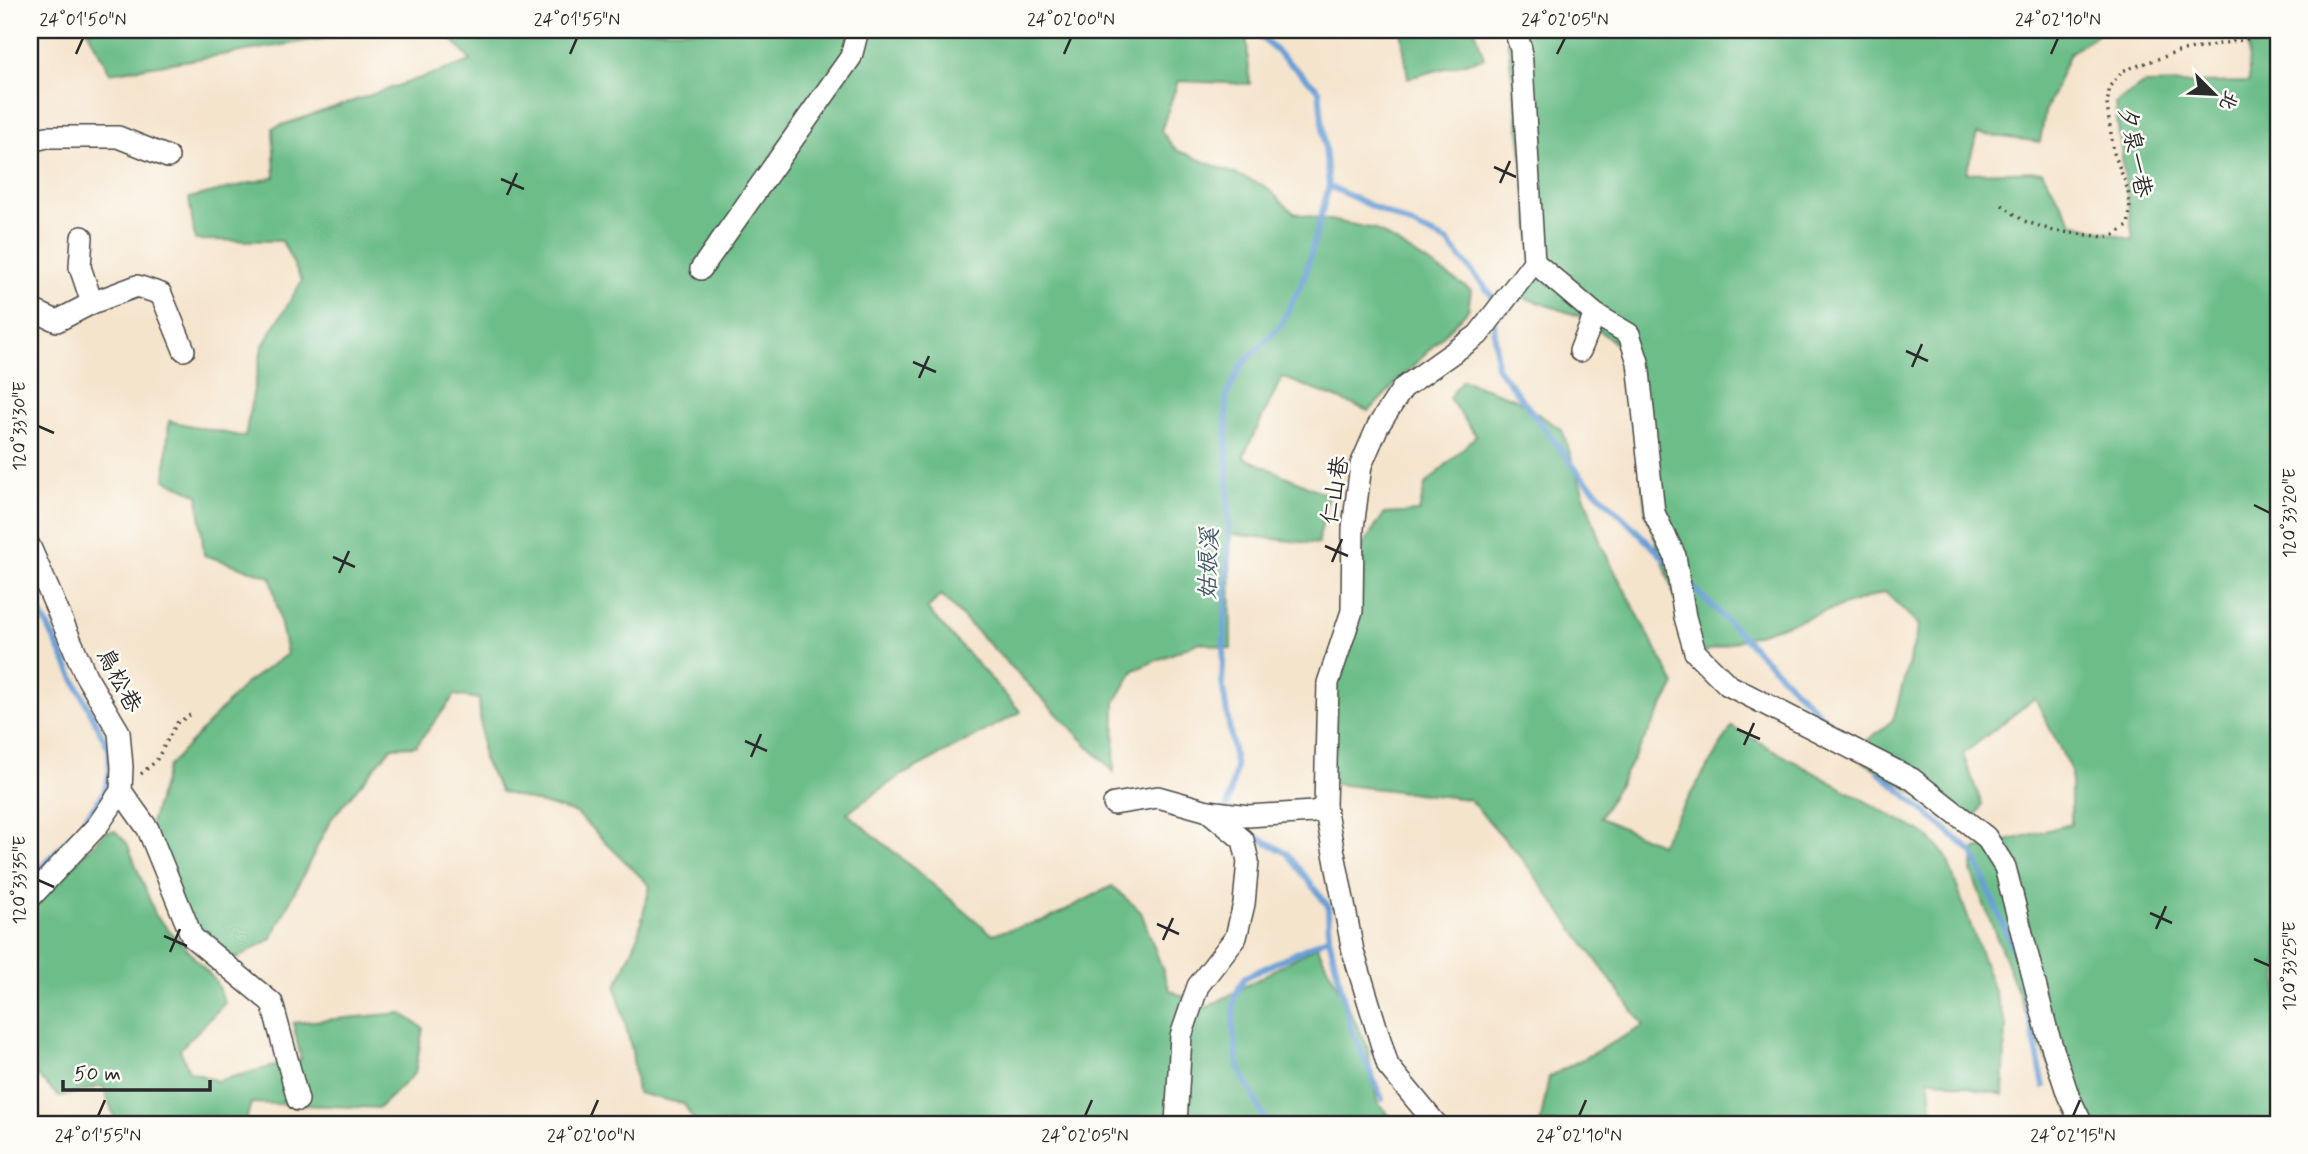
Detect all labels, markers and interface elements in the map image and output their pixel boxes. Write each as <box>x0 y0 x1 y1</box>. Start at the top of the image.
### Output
text: 24°01'50"N <box>39 8 127 32</box>
text: 24°01'55"N <box>534 8 620 32</box>
text: 24°02'00"N <box>1027 8 1115 32</box>
text: 24°02'05"N <box>1521 8 1609 32</box>
text: 24°02'10"N <box>2015 8 2101 32</box>
north arrow <box>2178 60 2248 130</box>
text: 北 <box>2213 87 2243 114</box>
street label: 夕泉一巷 <box>2111 104 2158 201</box>
text: 120°33'30"E <box>8 381 32 471</box>
street label: 仁山巷 <box>1315 453 1357 527</box>
text: 120°33'20"E <box>2278 468 2302 558</box>
water label: 姑娘溪 <box>1193 526 1226 601</box>
street label: 鳥松巷 <box>89 643 148 719</box>
text: 120°33'35"E <box>8 836 32 924</box>
text: 120°33'25"E <box>2278 921 2302 1011</box>
scale bar <box>63 1049 210 1093</box>
text: 50 m <box>74 1060 121 1088</box>
text: 24°01'55"N <box>55 1124 141 1148</box>
text: 24°02'00"N <box>547 1124 635 1148</box>
text: 24°02'05"N <box>1041 1124 1129 1148</box>
text: 24°02'10"N <box>1536 1124 1622 1148</box>
text: 24°02'15"N <box>2030 1124 2116 1148</box>

